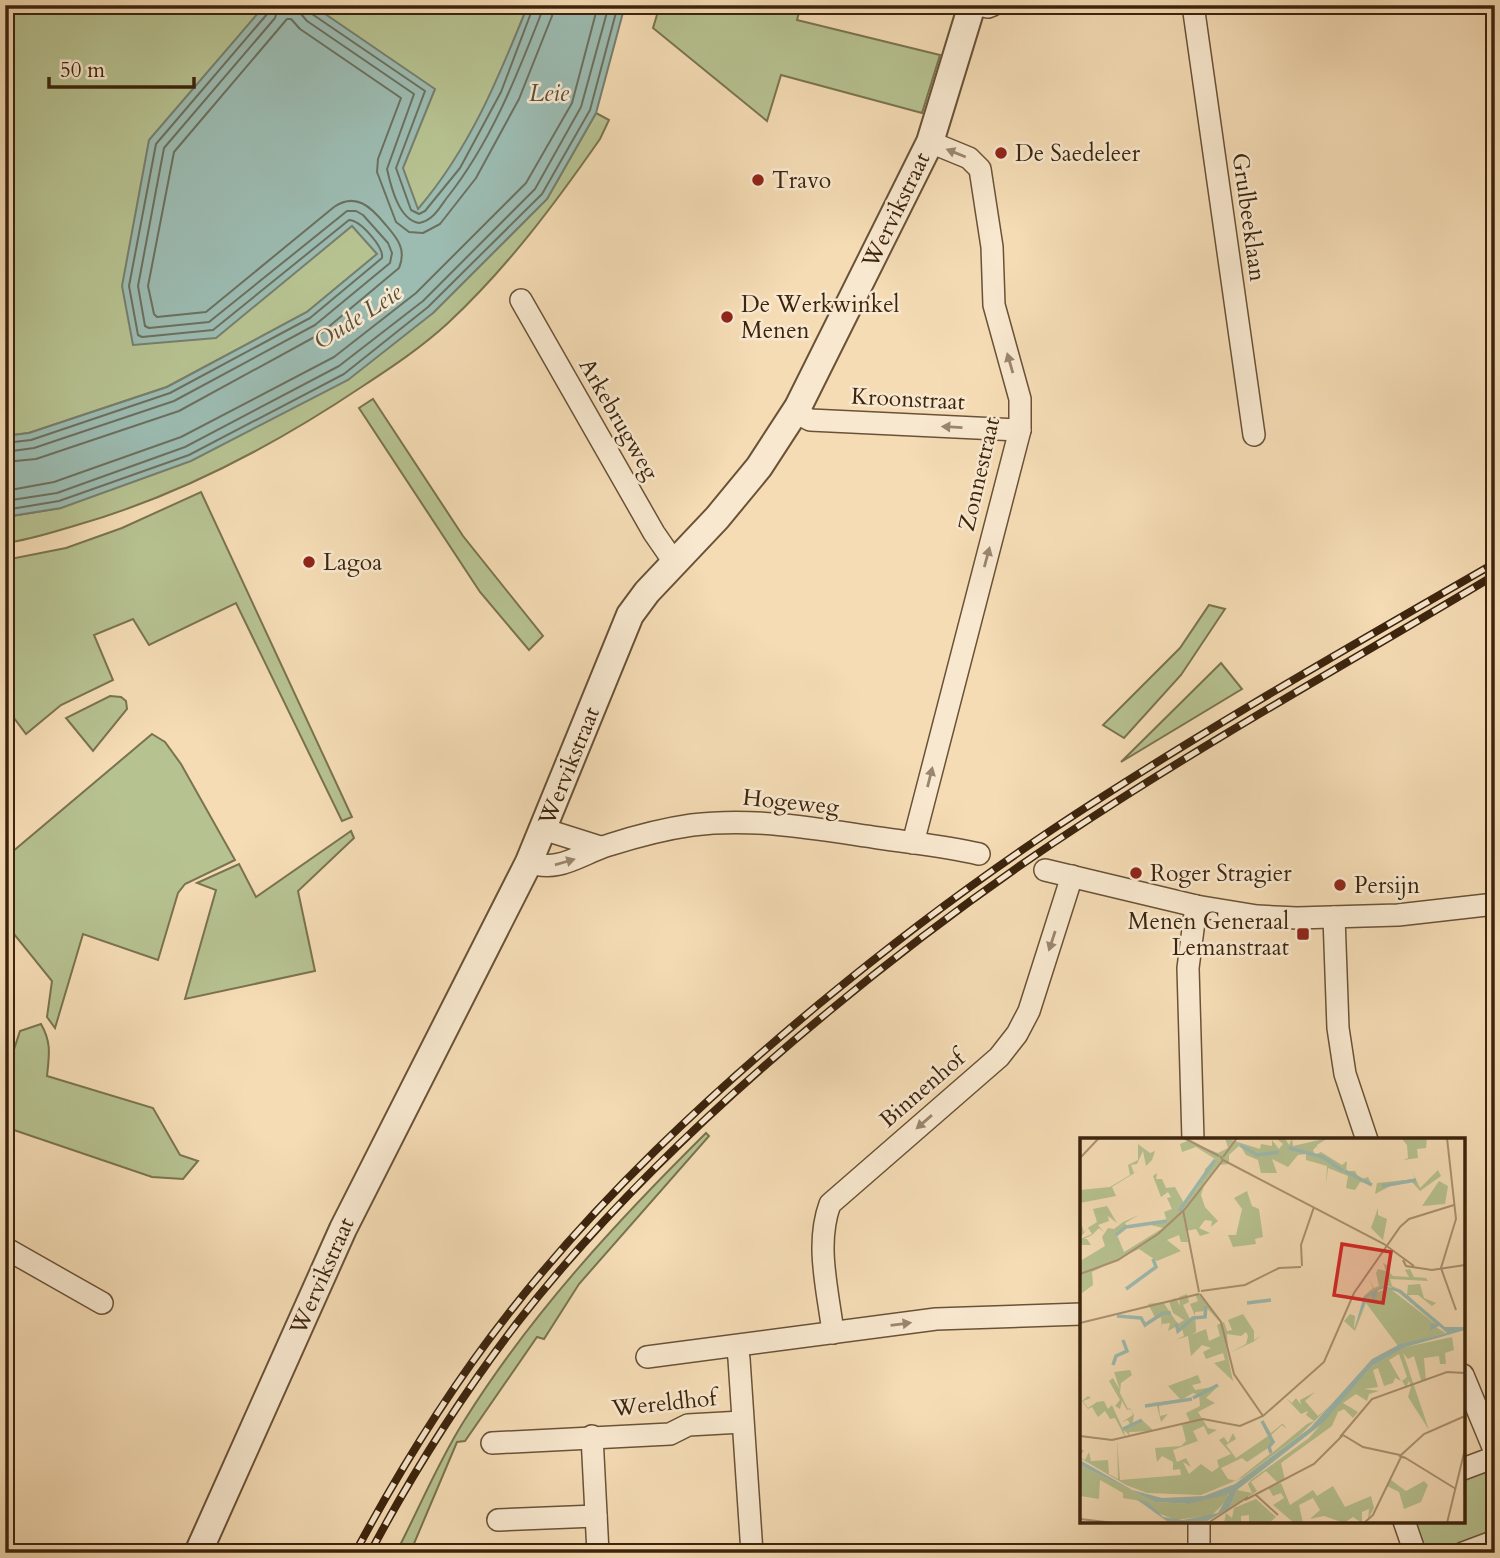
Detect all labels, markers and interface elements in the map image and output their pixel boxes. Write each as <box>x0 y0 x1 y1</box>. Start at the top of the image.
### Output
scale bar <box>49 46 194 90</box>
text: 50 m <box>60 56 105 85</box>
water label: Leie <box>529 77 570 110</box>
place label: De Saedeleer <box>1015 138 1141 169</box>
marker: De Saedeleer <box>993 145 1009 161</box>
street label: Wervikstraat <box>854 147 937 274</box>
one-way arrow <box>945 147 966 158</box>
street label: Grulbeeklaan <box>1225 151 1273 283</box>
place label: Travo <box>772 165 831 196</box>
marker: Travo <box>750 172 766 188</box>
water label: Oude Leie <box>307 276 409 358</box>
place label: De Werkwinkel Menen <box>741 289 900 346</box>
marker: De Werkwinkel Menen <box>719 309 735 325</box>
one-way arrow <box>1004 352 1014 373</box>
street label: Arkebrugweg <box>572 353 666 486</box>
street label: Kroonstraat <box>850 381 966 417</box>
street label: Zonnestraat <box>951 414 1007 534</box>
one-way arrow <box>941 421 963 432</box>
one-way arrow <box>982 546 993 568</box>
place label: Lagoa <box>323 547 382 578</box>
marker: Lagoa <box>301 554 317 570</box>
street label: Wervikstraat <box>531 702 607 831</box>
one-way arrow <box>925 766 936 788</box>
street label: Hogeweg <box>741 782 841 822</box>
one-way arrow <box>554 856 575 866</box>
place label: Roger Stragier <box>1150 858 1292 889</box>
marker: Roger Stragier <box>1128 865 1144 881</box>
place label: Persijn <box>1354 870 1420 901</box>
marker: Persijn <box>1332 877 1348 893</box>
place label: Menen Generaal Lemanstraat <box>1128 906 1289 963</box>
marker: Menen Generaal Lemanstraat <box>1295 926 1311 942</box>
one-way arrow <box>1046 931 1057 952</box>
street label: Binnenhof <box>873 1041 974 1135</box>
one-way arrow <box>915 1114 933 1130</box>
inset map <box>1080 1138 1465 1523</box>
street label: Wervikstraat <box>282 1213 362 1340</box>
one-way arrow <box>890 1318 912 1329</box>
street label: Wereldhof <box>609 1382 722 1424</box>

